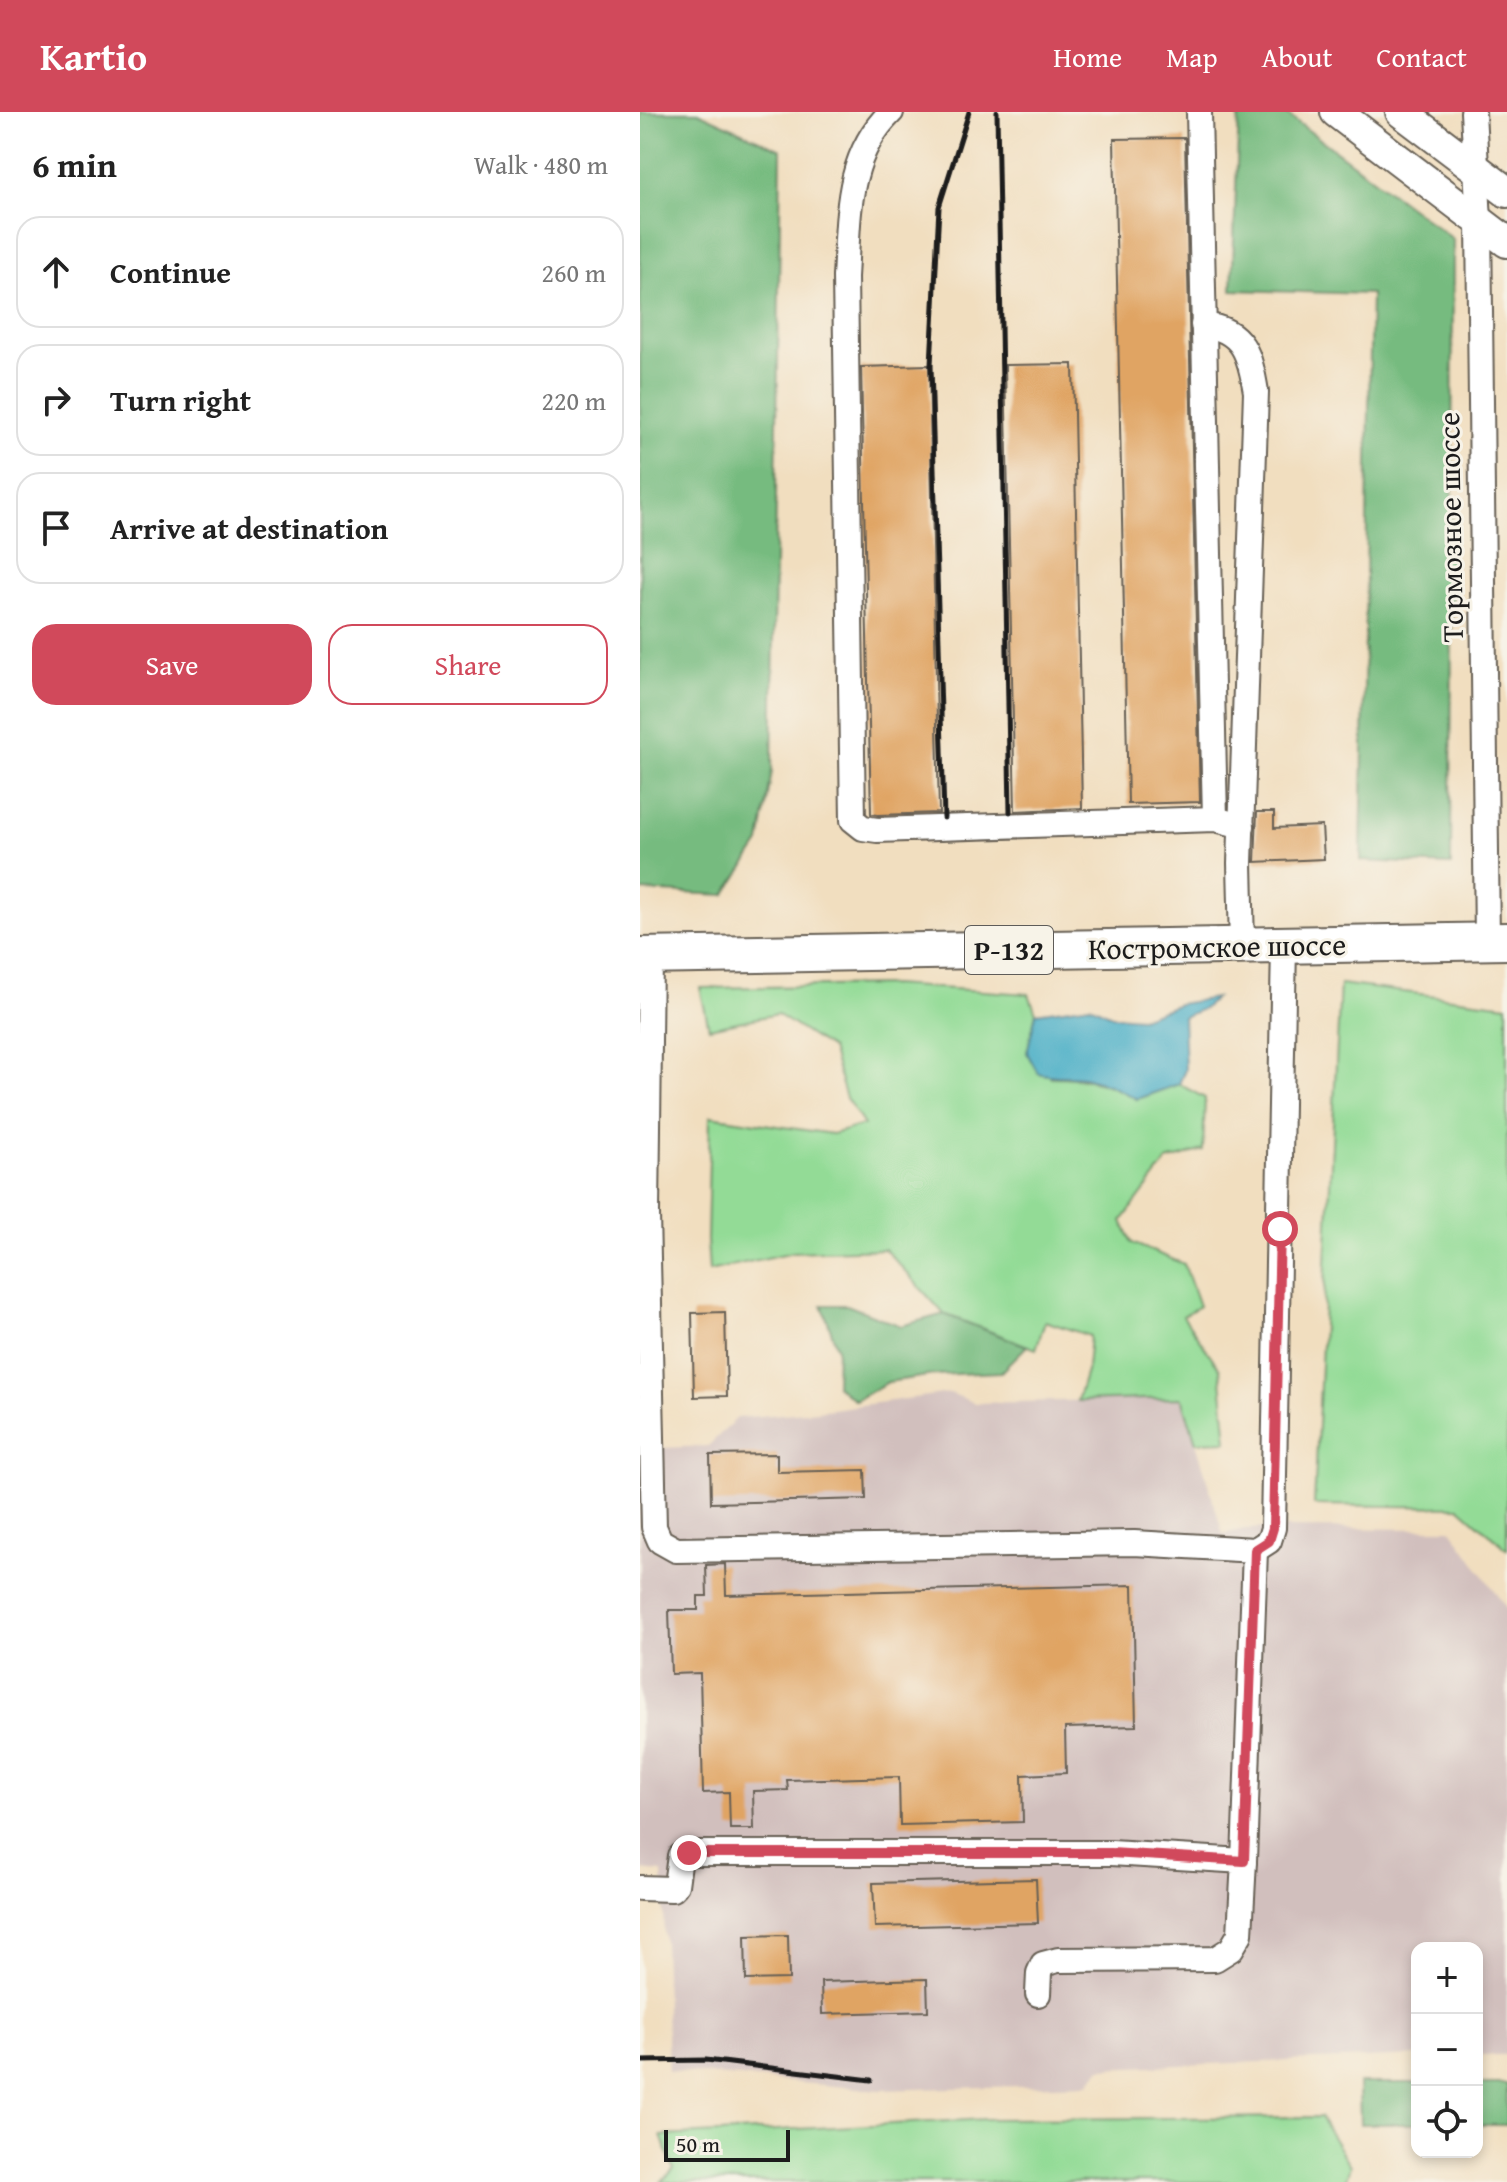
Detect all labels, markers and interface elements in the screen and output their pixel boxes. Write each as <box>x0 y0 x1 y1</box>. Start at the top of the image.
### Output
text: Kartio <box>40 28 147 84</box>
text: Home <box>1053 36 1122 77</box>
text: Map <box>1166 36 1218 77</box>
text: About <box>1262 36 1332 77</box>
text: Contact <box>1376 36 1467 77</box>
text: 6 min <box>32 140 117 189</box>
text: Walk · 480 m <box>474 145 608 184</box>
icon: ahead <box>34 250 78 294</box>
text: Continue <box>110 250 231 294</box>
text: 260 m <box>541 253 606 292</box>
icon: right <box>34 378 78 422</box>
text: Turn right <box>110 378 251 422</box>
text: 220 m <box>541 381 606 420</box>
street label: Тормозное шоссе <box>1426 412 1474 642</box>
icon: arrive <box>34 506 78 550</box>
text: Arrive at destination <box>110 506 388 550</box>
button: Save <box>32 624 312 705</box>
button: Share <box>328 624 608 705</box>
street label: Костромское шоссе <box>1088 922 1346 970</box>
road number: Р-132 <box>965 926 1053 974</box>
route start <box>1262 1211 1298 1247</box>
route end <box>671 1835 707 1871</box>
map controls <box>1411 1942 1483 2158</box>
button: + <box>1411 1942 1483 2014</box>
button: − <box>1411 2014 1483 2086</box>
button: locate <box>1411 2086 1483 2158</box>
scale bar <box>664 2126 790 2162</box>
text: 50 m <box>676 2128 720 2160</box>

